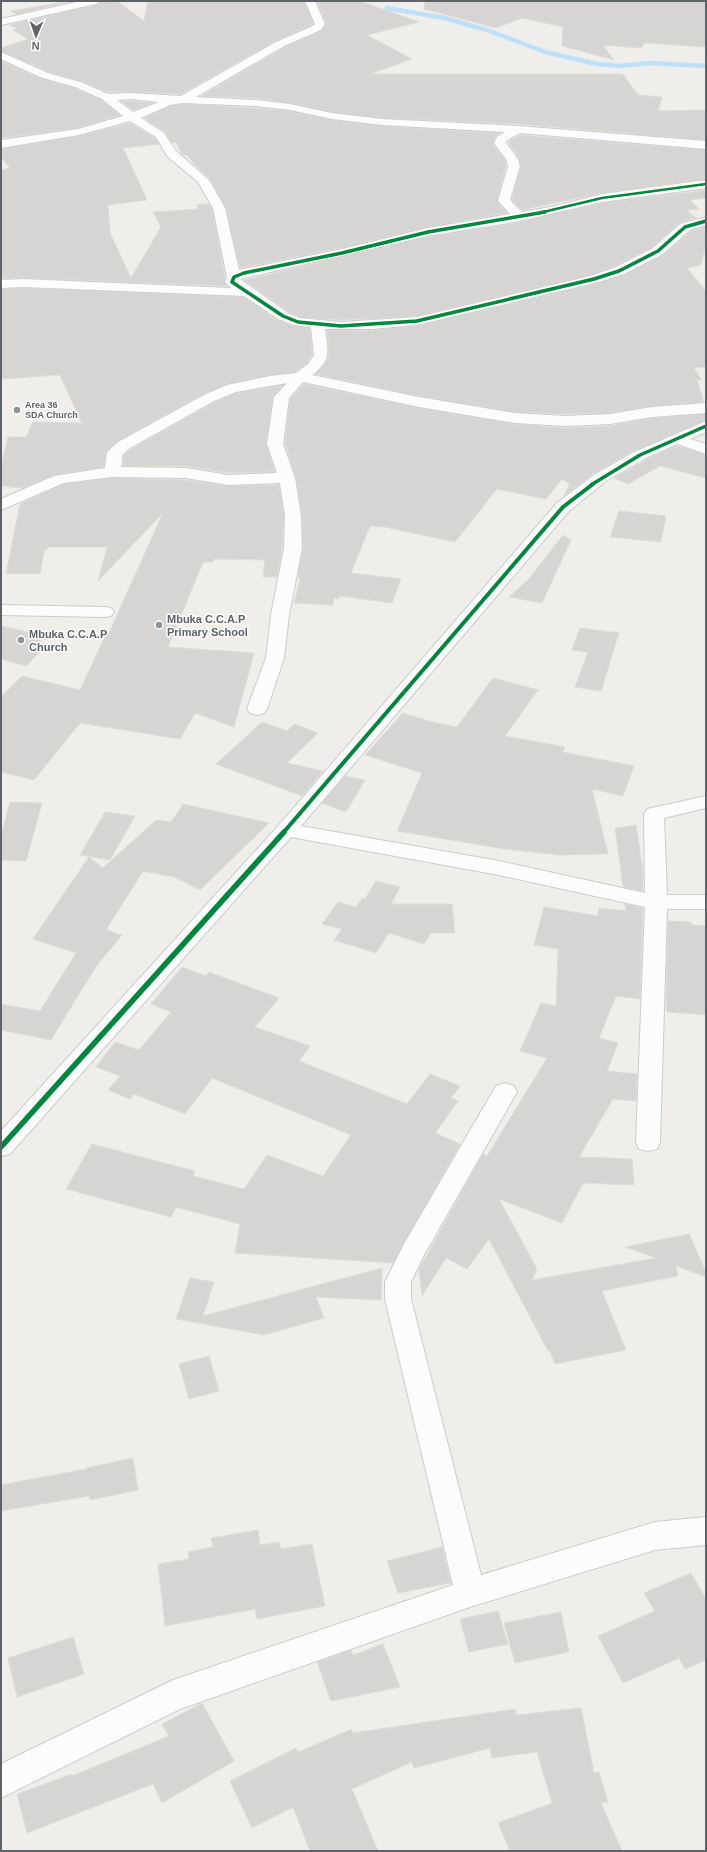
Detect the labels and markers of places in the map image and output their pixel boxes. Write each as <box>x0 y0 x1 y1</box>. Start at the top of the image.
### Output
place label: Area 36 SDA Church <box>25 400 78 420</box>
marker: Area 36 SDA Church <box>12 405 22 415</box>
place label: Mbuka C.C.A.P Primary School <box>167 613 248 638</box>
marker: Mbuka C.C.A.P Primary School <box>154 620 164 630</box>
place label: Mbuka C.C.A.P Church <box>29 628 107 653</box>
marker: Mbuka C.C.A.P Church <box>16 635 26 645</box>

